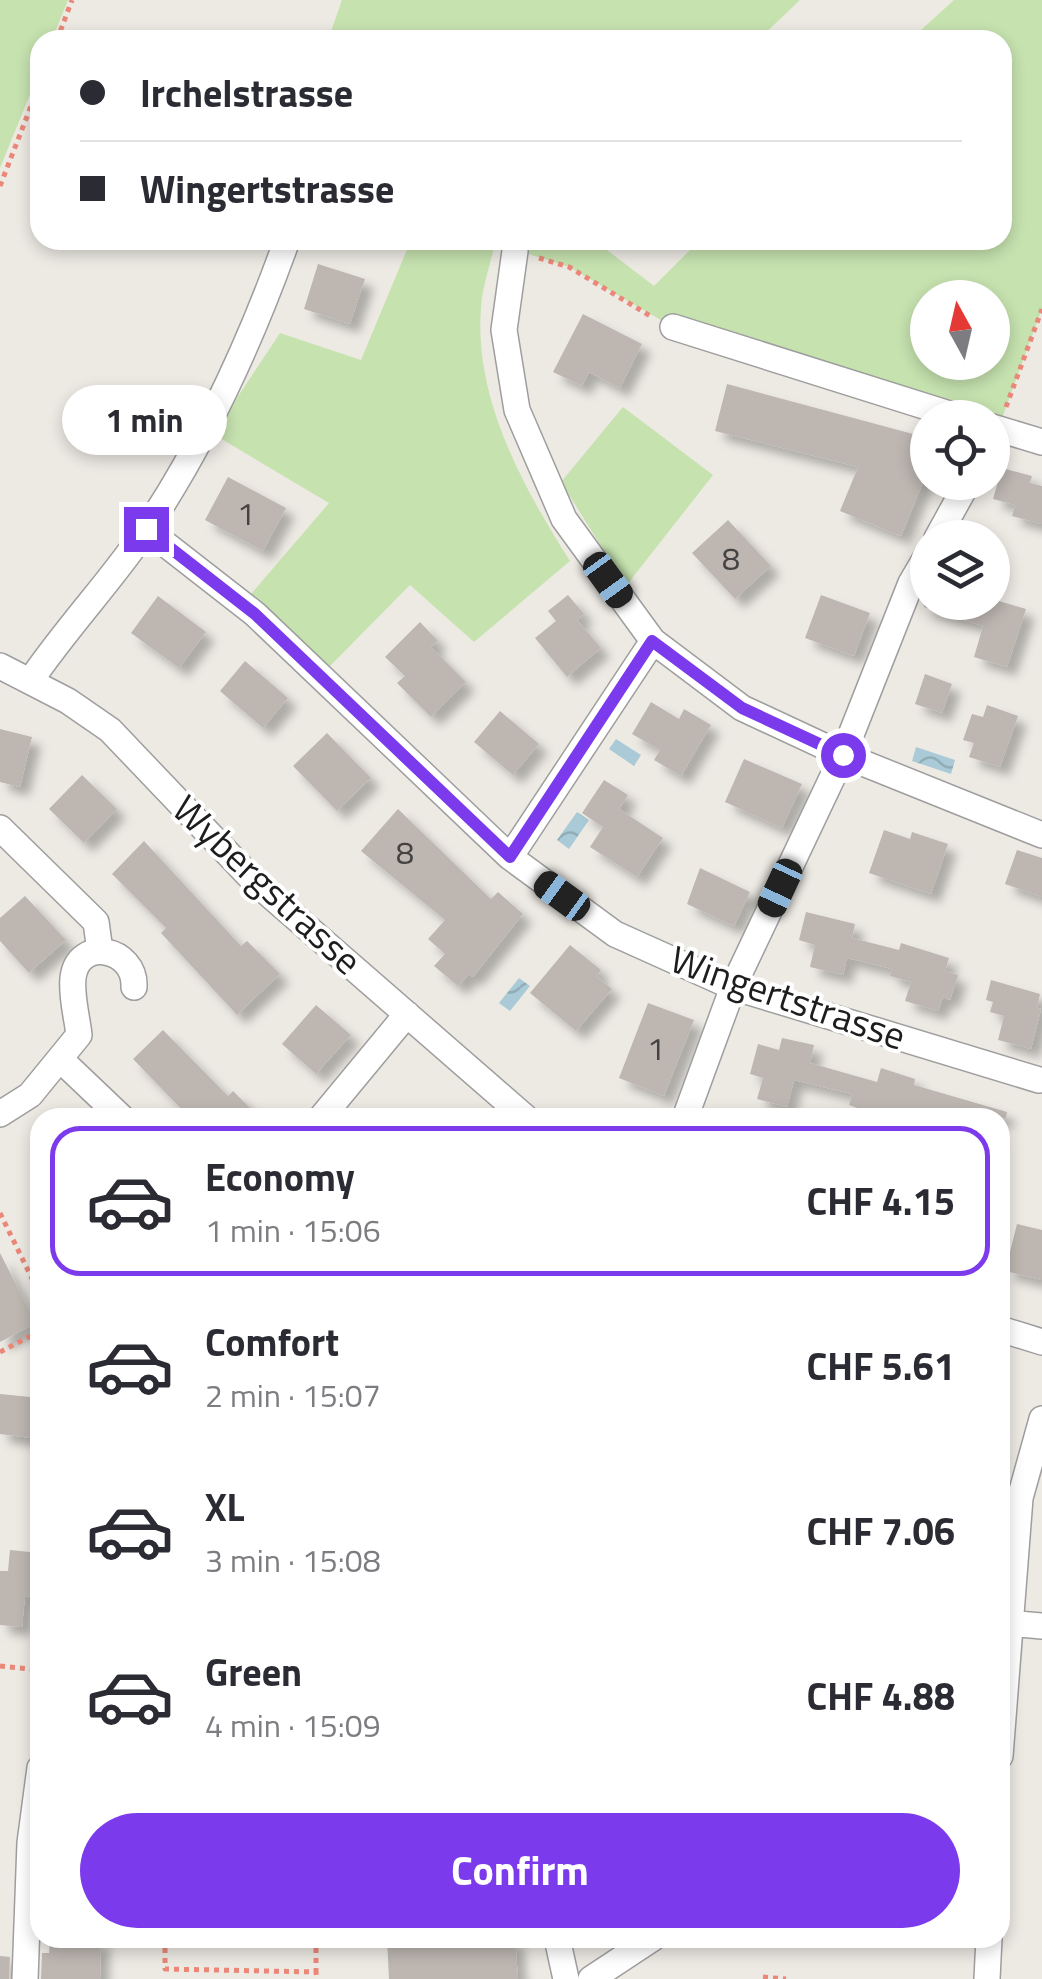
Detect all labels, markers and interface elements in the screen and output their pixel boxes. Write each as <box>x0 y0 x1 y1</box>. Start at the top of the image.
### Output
text: Irchelstrasse <box>140 64 353 122</box>
text: Wingertstrasse <box>140 160 394 218</box>
north arrow <box>910 280 1010 380</box>
map controls <box>910 280 1010 620</box>
callout: 1 min <box>64 384 228 454</box>
text: 1 min <box>106 396 183 444</box>
button: locate <box>910 400 1010 500</box>
house number: 1 <box>237 489 255 537</box>
route end <box>124 507 169 552</box>
button: layers <box>910 520 1010 620</box>
house number: 8 <box>722 534 740 582</box>
car <box>578 547 638 613</box>
route start <box>821 733 866 778</box>
street label: Wybergstrasse <box>160 781 376 988</box>
house number: 8 <box>396 828 414 876</box>
car <box>754 854 806 922</box>
car <box>529 866 595 926</box>
street label: Wingertstrasse <box>663 930 914 1064</box>
house number: 1 <box>647 1024 665 1072</box>
text: Economy <box>205 1148 355 1206</box>
icon: car <box>85 1156 175 1246</box>
text: CHF 4.15 <box>807 1172 955 1230</box>
text: 1 min · 15:06 <box>205 1206 381 1254</box>
text: Comfort <box>205 1313 339 1371</box>
icon: car <box>85 1321 175 1411</box>
text: CHF 5.61 <box>807 1337 955 1395</box>
text: 2 min · 15:07 <box>205 1371 381 1419</box>
text: XL <box>205 1478 245 1536</box>
icon: car <box>85 1486 175 1576</box>
text: CHF 7.06 <box>807 1502 955 1560</box>
text: 3 min · 15:08 <box>205 1536 381 1584</box>
text: Green <box>205 1643 302 1701</box>
icon: car <box>85 1651 175 1741</box>
text: CHF 4.88 <box>807 1667 955 1725</box>
text: 4 min · 15:09 <box>205 1701 381 1749</box>
button: Confirm <box>80 1813 960 1928</box>

